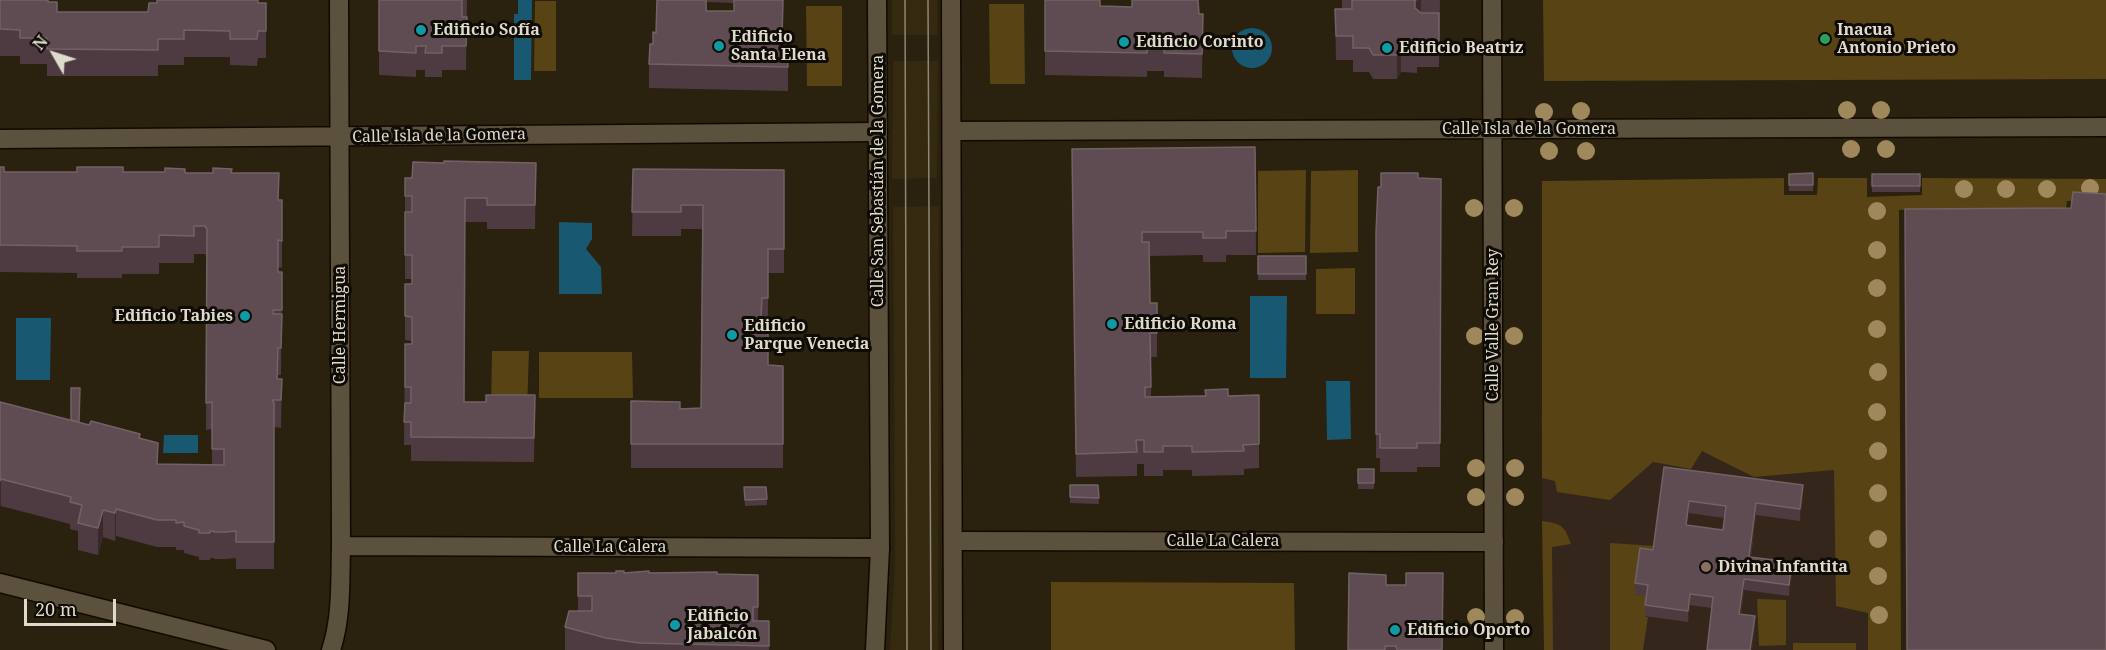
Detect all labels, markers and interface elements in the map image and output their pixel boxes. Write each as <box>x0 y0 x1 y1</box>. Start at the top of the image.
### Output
place label: Edificio Sofía <box>433 20 540 40</box>
place label: Inacua Antonio Prieto <box>1837 20 1956 58</box>
marker: Edificio Sofía <box>414 23 428 37</box>
north arrow <box>24 24 84 84</box>
place label: Edificio Santa Elena <box>731 27 826 65</box>
text: N <box>27 31 53 55</box>
place label: Edificio Corinto <box>1136 32 1264 52</box>
marker: Inacua Antonio Prieto <box>1818 32 1832 46</box>
marker: Edificio Corinto <box>1117 35 1131 49</box>
place label: Edificio Beatriz <box>1399 38 1523 58</box>
marker: Edificio Santa Elena <box>712 39 726 53</box>
marker: Edificio Beatriz <box>1380 41 1394 55</box>
street label: Calle San Sebastián de la Gomera <box>868 55 888 307</box>
street label: Calle Isla de la Gomera <box>1442 119 1616 139</box>
street label: Calle Isla de la Gomera <box>352 125 526 147</box>
street label: Calle Valle Gran Rey <box>1483 248 1503 402</box>
street label: Calle Hermigua <box>330 266 350 384</box>
place label: Edificio Tabies <box>115 306 233 326</box>
marker: Edificio Tabies <box>238 309 252 323</box>
place label: Edificio Roma <box>1124 314 1237 334</box>
place label: Edificio Parque Venecia <box>744 316 869 354</box>
marker: Edificio Roma <box>1105 317 1119 331</box>
marker: Edificio Parque Venecia <box>725 328 739 342</box>
street label: Calle La Calera <box>1166 531 1280 551</box>
street label: Calle La Calera <box>553 537 667 557</box>
place label: Divina Infantita <box>1718 557 1848 577</box>
marker: Divina Infantita <box>1699 560 1713 574</box>
scale bar <box>27 587 118 625</box>
text: 20 m <box>35 597 77 621</box>
place label: Edificio Jabalcón <box>687 606 757 644</box>
marker: Edificio Jabalcón <box>668 618 682 632</box>
place label: Edificio Oporto <box>1407 620 1530 640</box>
marker: Edificio Oporto <box>1388 623 1402 637</box>

